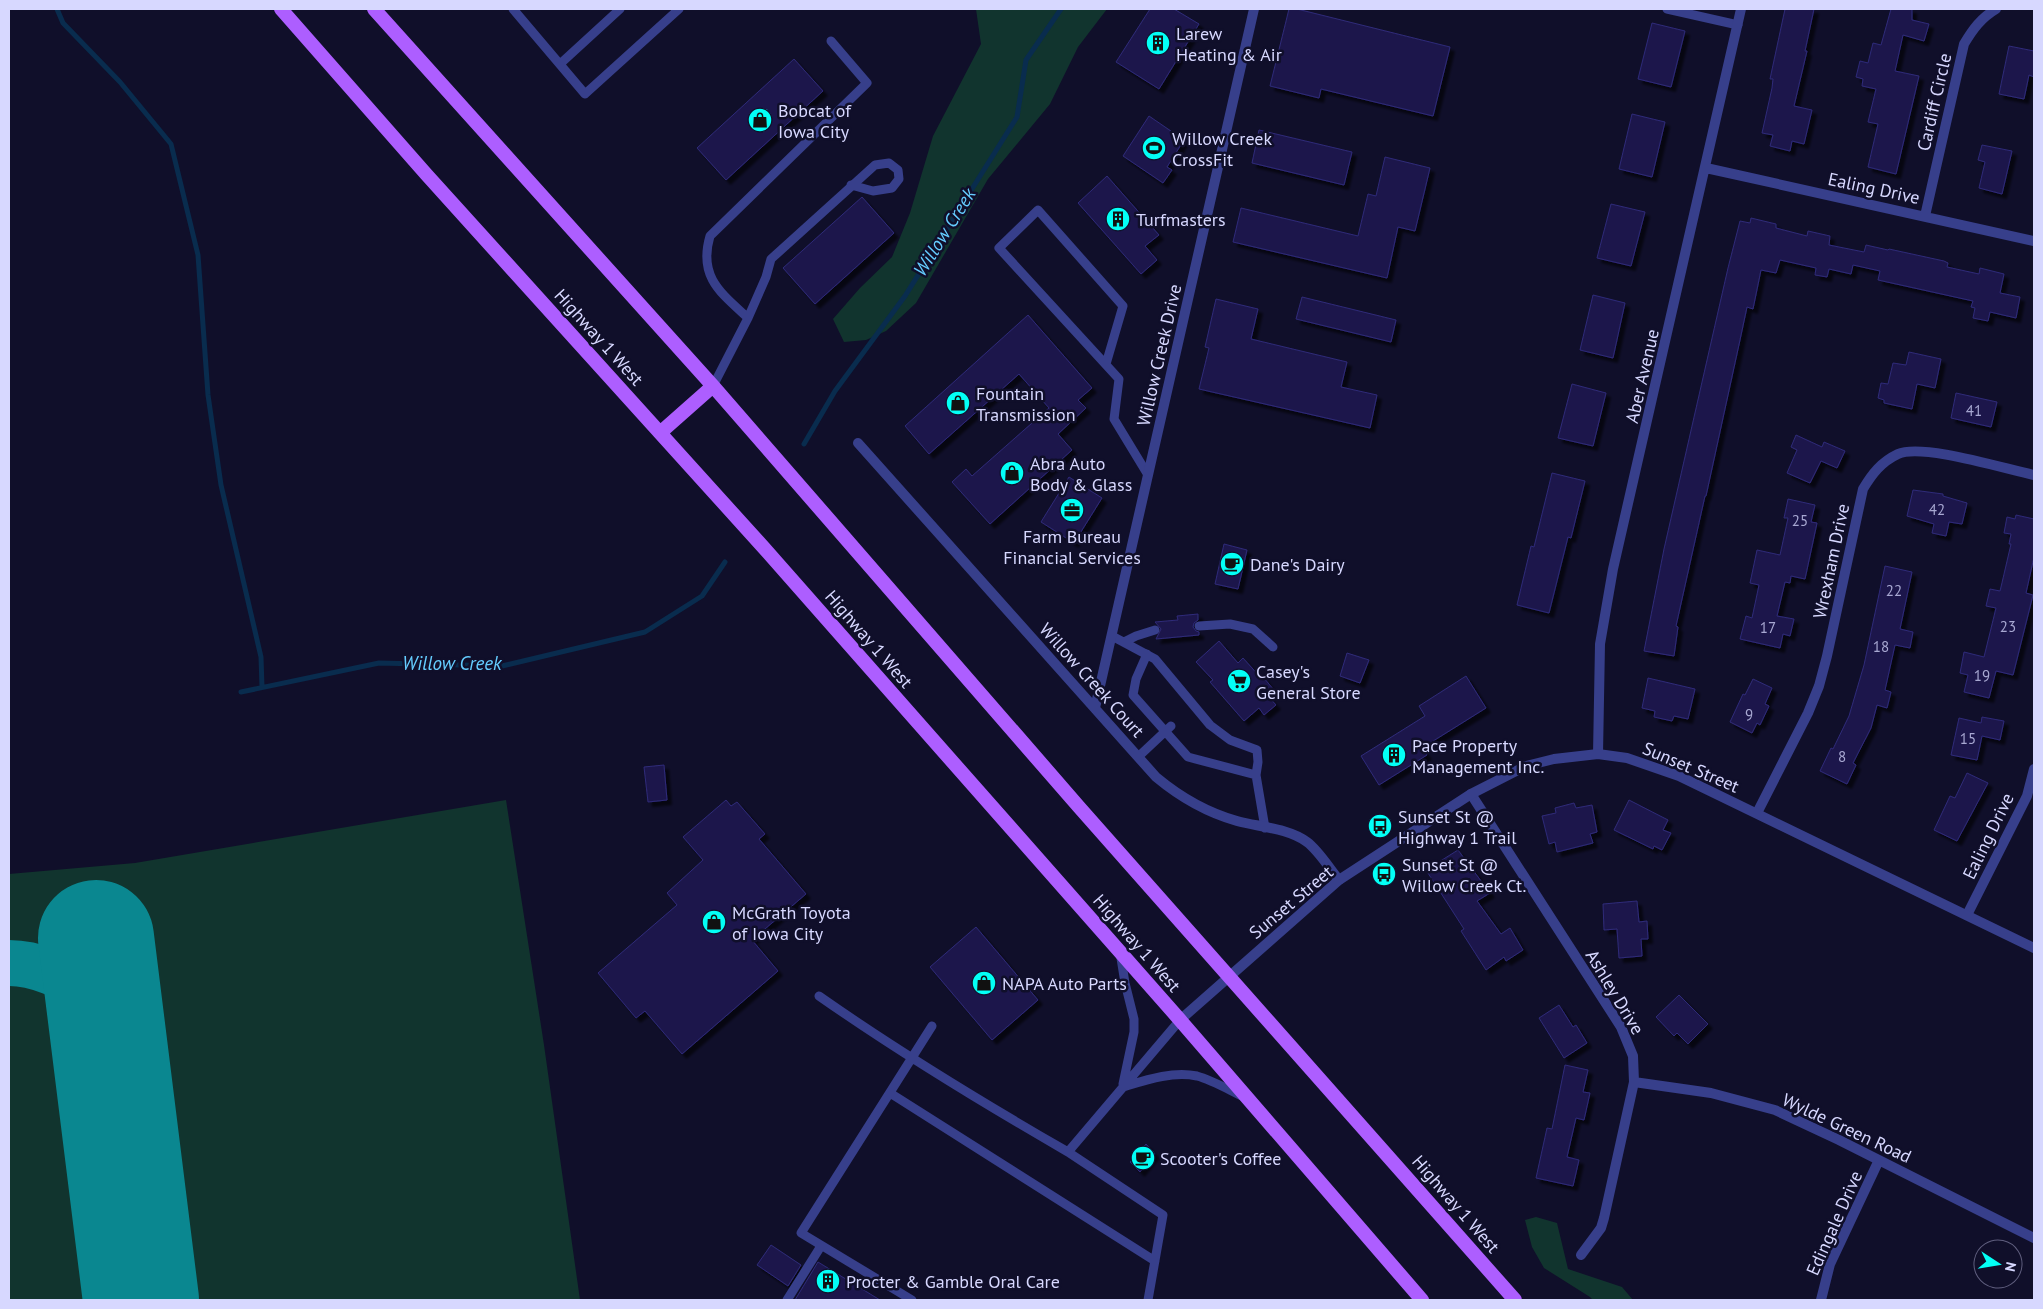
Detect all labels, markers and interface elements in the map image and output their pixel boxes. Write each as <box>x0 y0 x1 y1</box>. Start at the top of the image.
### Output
place label: Larew Heating & Air <box>1176 22 1282 66</box>
building icon: Larew Heating & Air <box>1145 30 1171 56</box>
street label: Cardiff Circle <box>1912 51 1956 153</box>
place label: Bobcat of Iowa City <box>778 99 852 143</box>
shop icon: Bobcat of Iowa City <box>747 107 773 133</box>
place label: Willow Creek CrossFit <box>1172 127 1272 171</box>
sports icon: Willow Creek CrossFit <box>1141 135 1167 161</box>
street label: Ealing Drive <box>1826 167 1922 209</box>
water label: Willow Creek <box>908 182 981 280</box>
building icon: Turfmasters <box>1105 206 1131 232</box>
place label: Turfmasters <box>1136 208 1226 231</box>
street label: Willow Creek Drive <box>1132 282 1186 428</box>
street label: Highway 1 West <box>550 284 648 390</box>
street label: Aber Avenue <box>1620 327 1664 425</box>
place label: Fountain Transmission <box>976 382 1076 426</box>
shop icon: Fountain Transmission <box>945 390 971 416</box>
house number: 41 <box>1966 401 1982 420</box>
place label: Abra Auto Body & Glass <box>1030 452 1132 496</box>
shop icon: Abra Auto Body & Glass <box>999 460 1025 486</box>
office icon: Farm Bureau Financial Services <box>1059 497 1085 523</box>
house number: 42 <box>1929 500 1945 519</box>
street label: Wrexham Drive <box>1808 501 1854 621</box>
house number: 25 <box>1792 511 1808 530</box>
place label: Farm Bureau Financial Services <box>1003 525 1141 569</box>
cafe icon: Dane's Dairy <box>1219 551 1245 577</box>
place label: Dane's Dairy <box>1250 553 1345 576</box>
house number: 22 <box>1886 581 1902 600</box>
street label: Highway 1 West <box>820 585 918 693</box>
house number: 23 <box>2000 617 2016 636</box>
street label: Willow Creek Court <box>1035 618 1149 742</box>
house number: 17 <box>1760 618 1776 637</box>
house number: 18 <box>1873 637 1889 656</box>
water label: Willow Creek <box>402 651 503 675</box>
place label: Casey's General Store <box>1256 660 1361 704</box>
house number: 19 <box>1974 666 1990 685</box>
supermarket icon: Casey's General Store <box>1226 668 1252 694</box>
house number: 9 <box>1745 705 1753 724</box>
house number: 15 <box>1960 729 1976 748</box>
place label: Pace Property Management Inc. <box>1412 734 1544 778</box>
street label: Sunset Street <box>1639 736 1743 798</box>
building icon: Pace Property Management Inc. <box>1381 742 1407 768</box>
house number: 8 <box>1838 747 1846 766</box>
street label: Ealing Drive <box>1957 789 2019 883</box>
place label: Sunset St @ Highway 1 Trail <box>1398 805 1517 849</box>
bus stop icon: Sunset St @ Highway 1 Trail <box>1367 813 1393 839</box>
place label: Sunset St @ Willow Creek Ct. <box>1402 853 1526 897</box>
street label: Sunset Street <box>1244 860 1338 944</box>
bus stop icon: Sunset St @ Willow Creek Ct. <box>1371 861 1397 887</box>
street label: Highway 1 West <box>1088 889 1186 997</box>
place label: McGrath Toyota of Iowa City <box>732 901 851 945</box>
shop icon: McGrath Toyota of Iowa City <box>701 909 727 935</box>
street label: Ashley Drive <box>1581 945 1649 1039</box>
shop icon: NAPA Auto Parts <box>971 970 997 996</box>
place label: NAPA Auto Parts <box>1002 972 1127 995</box>
street label: Wylde Green Road <box>1779 1088 1915 1168</box>
cafe icon: Scooter's Coffee <box>1130 1145 1156 1171</box>
place label: Scooter's Coffee <box>1160 1147 1281 1170</box>
street label: Highway 1 West <box>1407 1150 1505 1258</box>
street label: Edingale Drive <box>1801 1167 1867 1279</box>
north arrow <box>1973 1239 2023 1289</box>
text: N <box>2001 1260 2020 1273</box>
building icon: Procter & Gamble Oral Care <box>815 1268 841 1294</box>
place label: Procter & Gamble Oral Care <box>846 1270 1060 1293</box>

